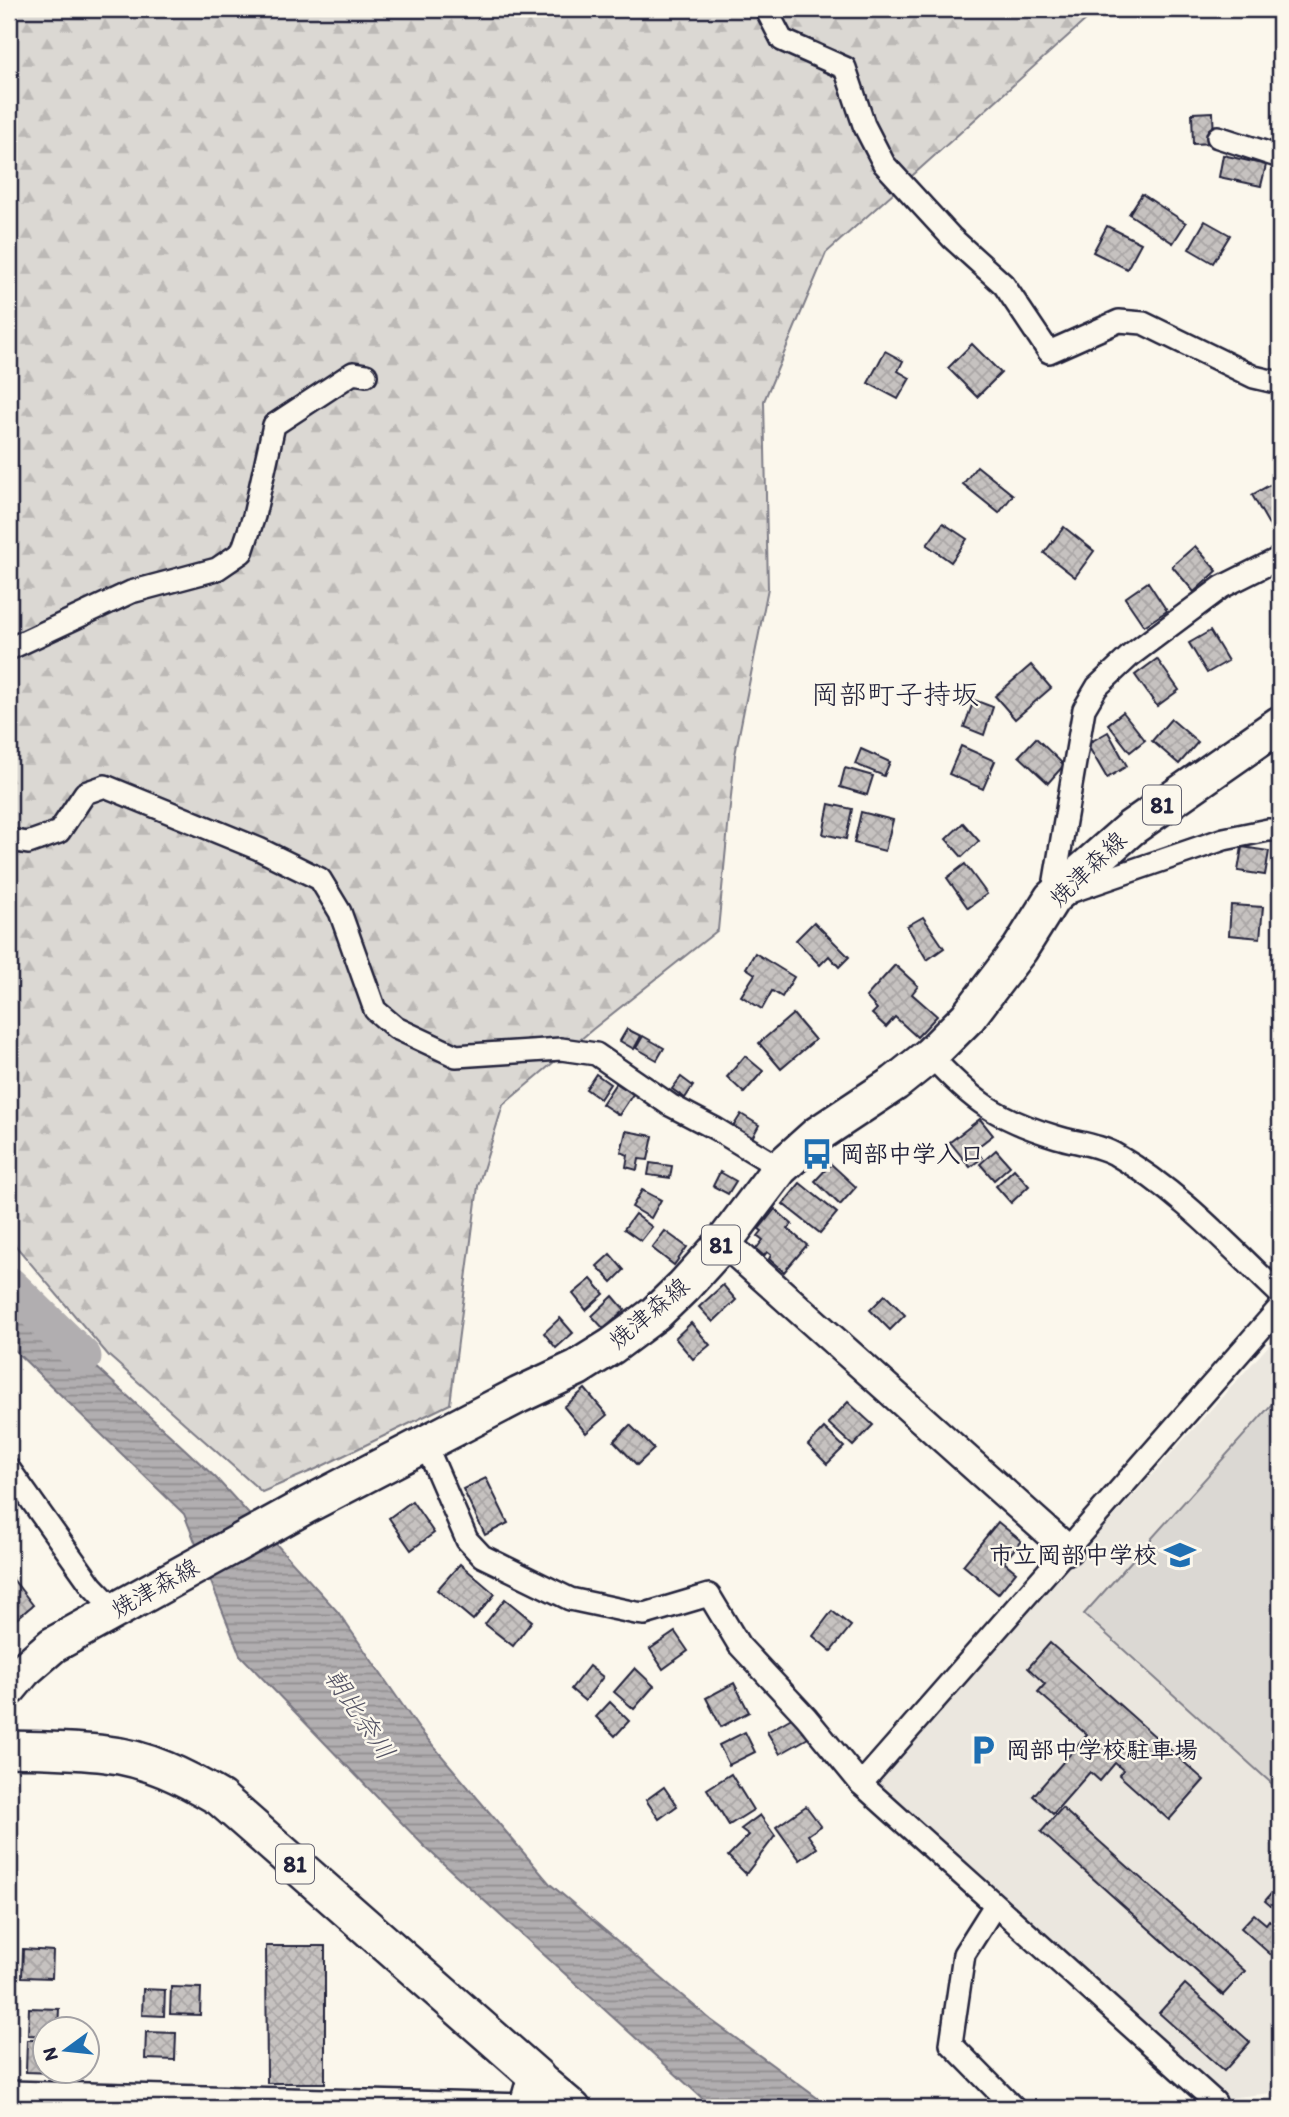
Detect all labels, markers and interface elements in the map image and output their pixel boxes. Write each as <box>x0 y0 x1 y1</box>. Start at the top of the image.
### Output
district label: 岡部町子持坂 <box>811 677 979 711</box>
road number: 81 <box>1143 786 1181 824</box>
street label: 焼津森線 <box>1043 825 1132 912</box>
bus stop icon: 岡部中学入口 <box>800 1137 834 1171</box>
place label: 岡部中学入口 <box>840 1139 984 1168</box>
road number: 81 <box>702 1226 740 1264</box>
street label: 焼津森線 <box>603 1271 695 1355</box>
school or university icon: 市立岡部中学校 <box>1163 1538 1197 1572</box>
place label: 市立岡部中学校 <box>989 1540 1157 1569</box>
street label: 焼津森線 <box>106 1552 204 1624</box>
water label: 朝比奈川 <box>318 1662 402 1766</box>
parking icon: 岡部中学校駐車場 <box>966 1733 1000 1767</box>
place label: 岡部中学校駐車場 <box>1006 1735 1198 1764</box>
road number: 81 <box>276 1844 314 1884</box>
north arrow <box>32 2016 102 2086</box>
text: N <box>37 2045 63 2063</box>

